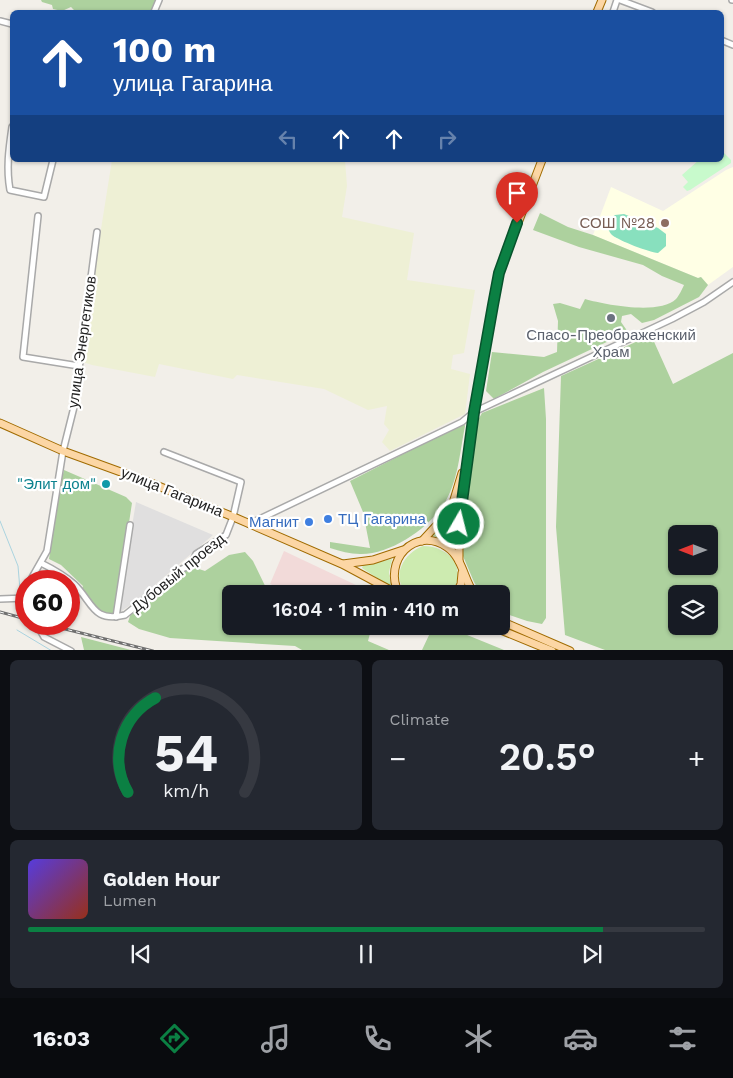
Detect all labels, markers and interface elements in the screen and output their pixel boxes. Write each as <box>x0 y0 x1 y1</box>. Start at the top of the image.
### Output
text: 100 m <box>113 29 216 71</box>
icon: ahead <box>30 30 95 95</box>
text: улица Гагарина <box>113 71 273 96</box>
icon: left <box>274 125 302 153</box>
icon: ahead <box>327 125 355 153</box>
icon: ahead <box>380 125 408 153</box>
icon: right <box>433 125 461 153</box>
pin <box>496 172 538 223</box>
icon: arrive <box>503 179 531 207</box>
place label: СОШ №28 <box>580 214 655 232</box>
marker: СОШ №28 <box>659 217 671 229</box>
street label: улица Энергетиков <box>64 275 100 409</box>
marker: Спасо-Преображенский Храм <box>605 312 617 324</box>
place label: Спасо-Преображенский Храм <box>526 326 696 361</box>
street label: улица Гагарина <box>118 463 226 521</box>
place label: "Элит дом" <box>17 475 96 493</box>
marker: "Элит дом" <box>100 478 112 490</box>
position arrow <box>432 497 484 549</box>
place label: ТЦ Гагарина <box>338 510 426 528</box>
place label: Магнит <box>249 513 299 531</box>
marker: ТЦ Гагарина <box>322 513 334 525</box>
marker: Магнит <box>303 516 315 528</box>
north arrow <box>668 525 718 575</box>
map controls <box>668 525 718 635</box>
street label: Дубовый проезд <box>127 530 229 616</box>
speed limit sign: 60 <box>15 570 80 635</box>
button: layers <box>668 585 718 635</box>
text: 16:04 · 1 min · 410 m <box>273 598 459 621</box>
text: Climate <box>390 710 450 729</box>
text: 54 <box>154 723 218 784</box>
text: 20.5° <box>499 735 596 779</box>
text: − <box>390 742 406 775</box>
text: + <box>688 742 705 775</box>
text: km/h <box>163 780 209 801</box>
text: Golden Hour <box>103 868 220 891</box>
text: Lumen <box>103 891 157 910</box>
icon: previous <box>127 940 155 968</box>
icon: pause <box>352 940 380 968</box>
icon: next <box>578 940 606 968</box>
icon: directions <box>157 1021 192 1056</box>
icon: music <box>258 1021 293 1056</box>
icon: phone <box>360 1021 395 1056</box>
icon: climate <box>461 1021 496 1056</box>
icon: car <box>563 1021 598 1056</box>
icon: filters <box>665 1021 700 1056</box>
text: 16:03 <box>33 1026 90 1051</box>

